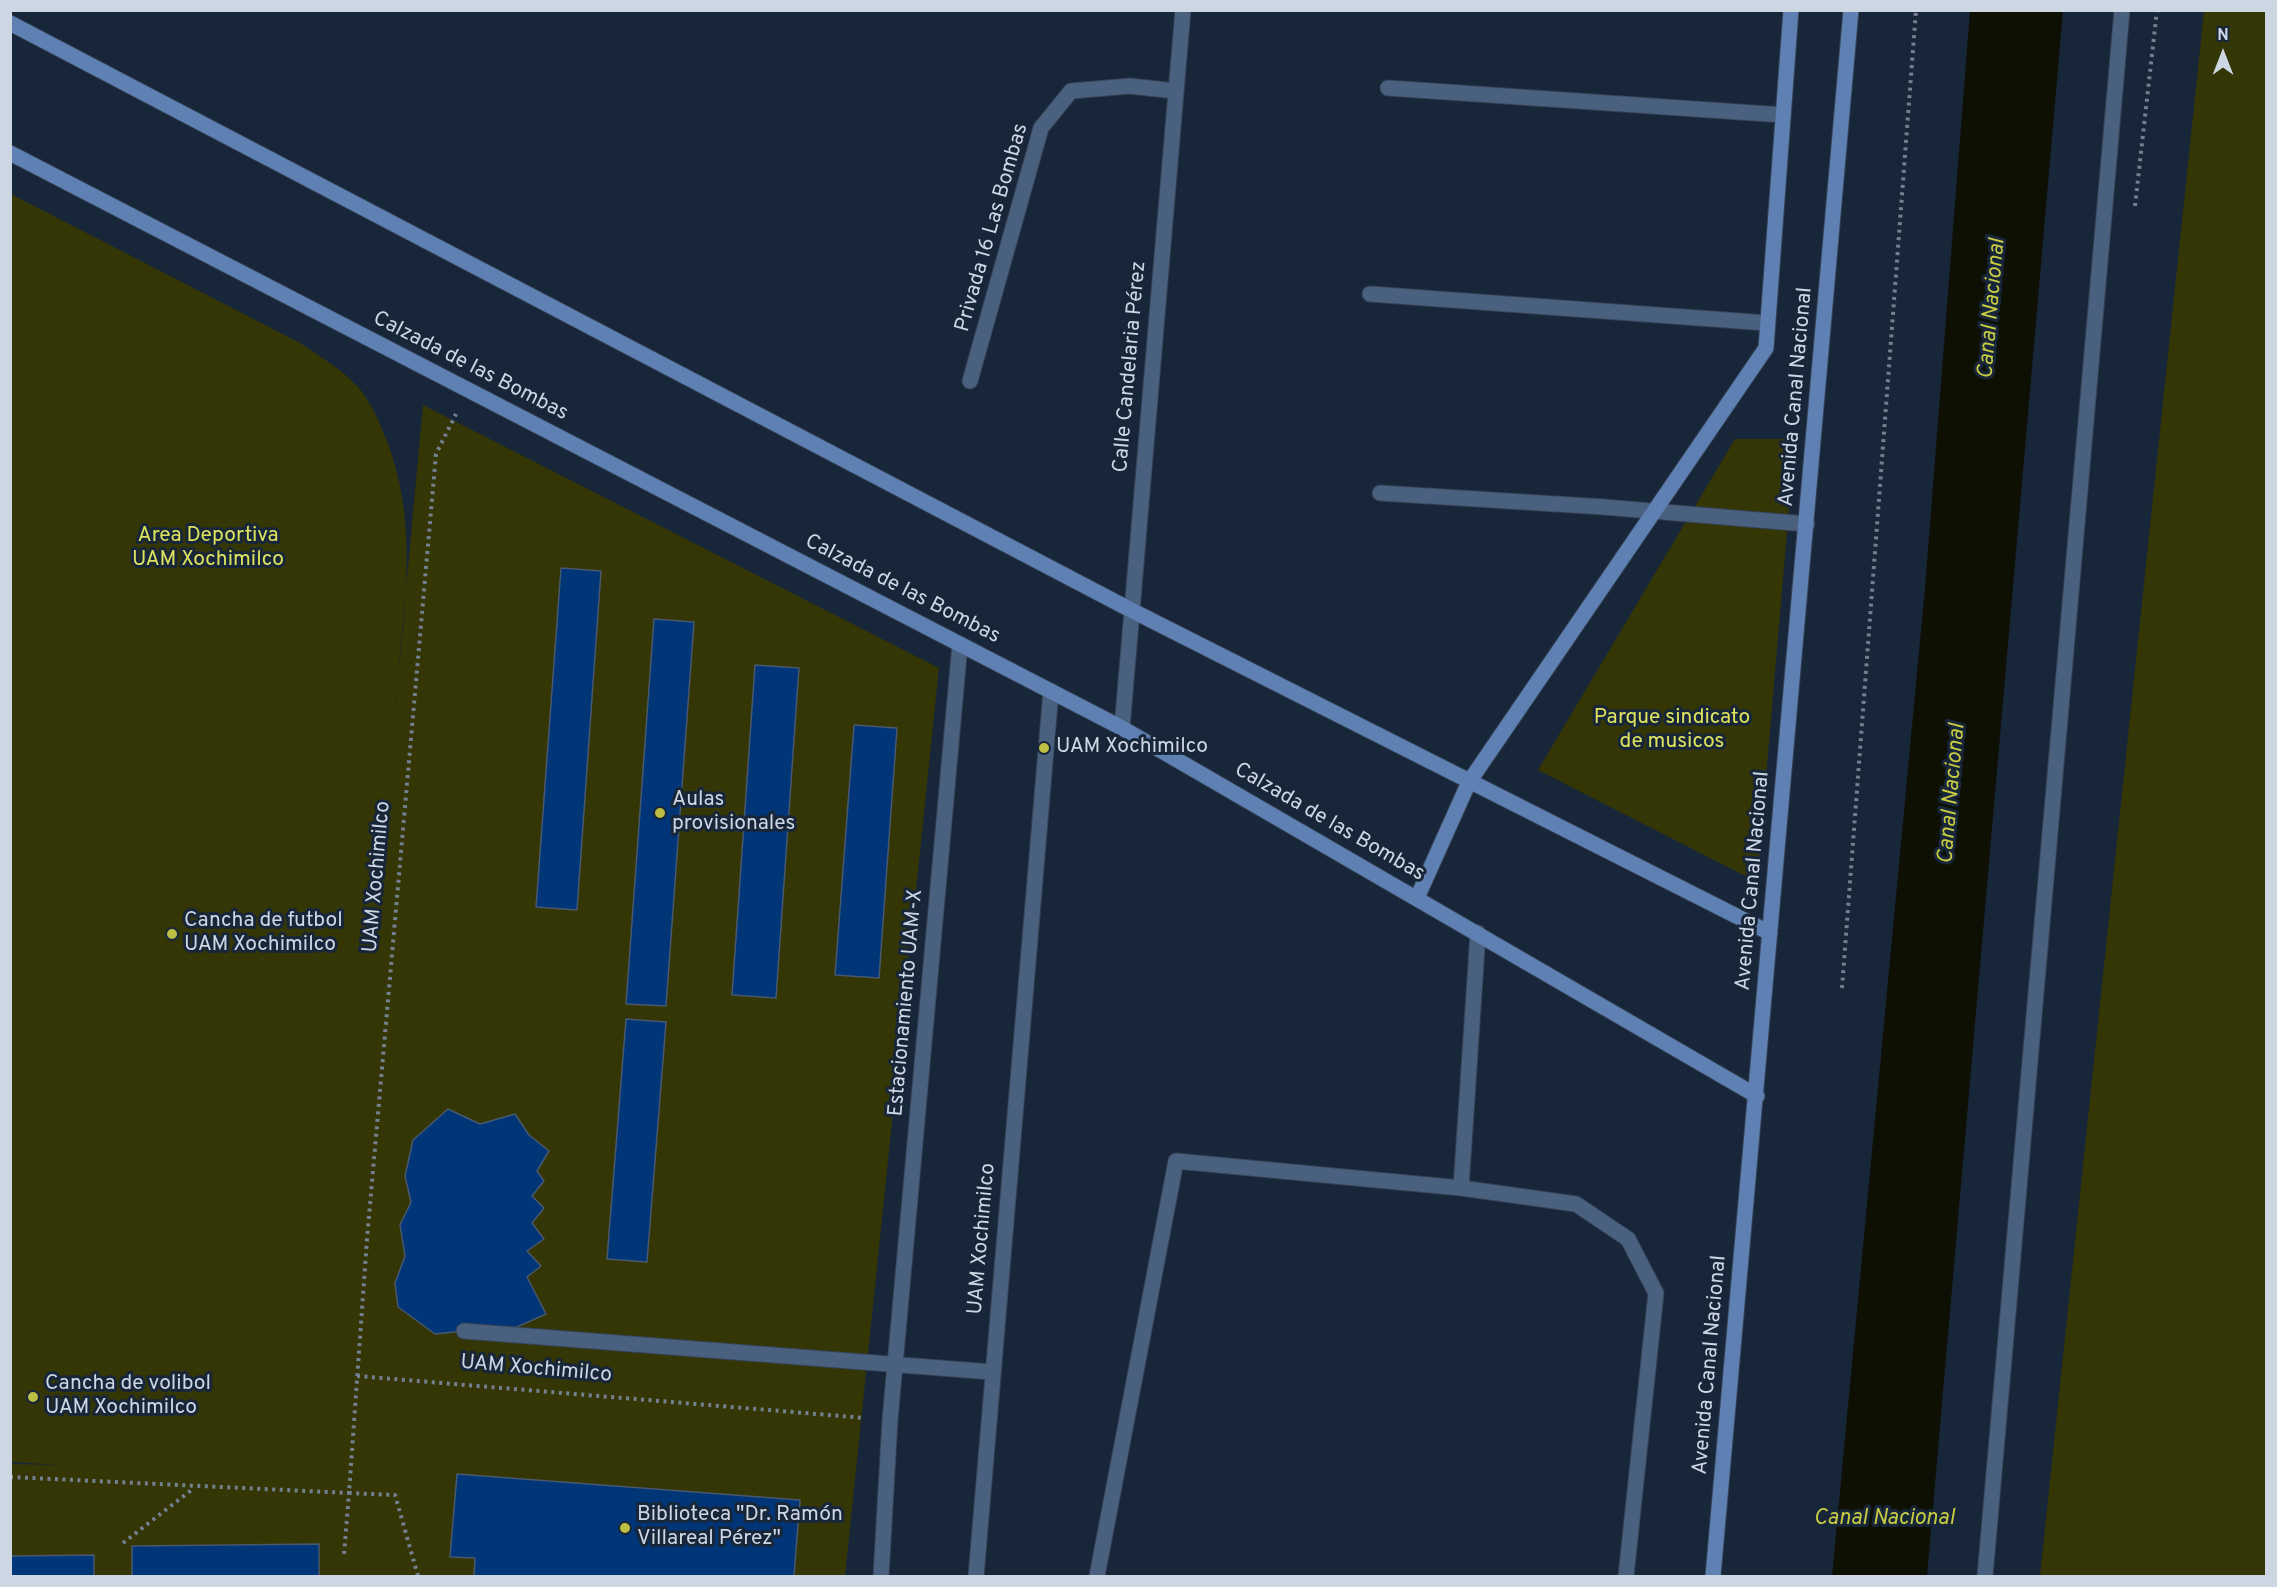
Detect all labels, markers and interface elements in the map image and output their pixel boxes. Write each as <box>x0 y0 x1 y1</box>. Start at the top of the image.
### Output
north arrow <box>2193 24 2253 84</box>
text: N <box>2217 26 2229 46</box>
street label: Privada 16 Las Bombas <box>951 121 1035 335</box>
water label: Canal Nacional <box>1974 238 2012 380</box>
street label: Calle Candelaria Pérez <box>1109 260 1153 474</box>
street label: Avenida Canal Nacional <box>1775 286 1819 508</box>
street label: Calzada de las Bombas <box>368 307 572 427</box>
park label: Area Deportiva UAM Xochimilco <box>132 524 284 574</box>
street label: Calzada de las Bombas <box>800 530 1004 650</box>
park label: Parque sindicato de musicos <box>1594 706 1750 756</box>
water label: Canal Nacional <box>1934 723 1972 865</box>
place label: UAM Xochimilco <box>1056 735 1208 761</box>
marker: UAM Xochimilco <box>1037 741 1051 755</box>
street label: Calzada de las Bombas <box>1229 758 1429 888</box>
street label: Avenida Canal Nacional <box>1732 770 1776 992</box>
place label: Aulas provisionales <box>672 788 795 838</box>
street label: UAM Xochimilco <box>359 800 397 954</box>
marker: Aulas provisionales <box>653 806 667 820</box>
street label: Estacionamiento UAM-X <box>885 888 929 1118</box>
place label: Cancha de futbol UAM Xochimilco <box>184 909 343 959</box>
marker: Cancha de futbol UAM Xochimilco <box>165 927 179 941</box>
street label: UAM Xochimilco <box>964 1162 1002 1316</box>
street label: Avenida Canal Nacional <box>1689 1254 1733 1476</box>
street label: UAM Xochimilco <box>459 1351 613 1389</box>
place label: Cancha de volibol UAM Xochimilco <box>45 1372 211 1422</box>
marker: Cancha de volibol UAM Xochimilco <box>26 1390 40 1404</box>
place label: Biblioteca "Dr. Ramón Villareal Pérez" <box>637 1503 843 1553</box>
water label: Canal Nacional <box>1814 1507 1954 1533</box>
marker: Biblioteca "Dr. Ramón Villareal Pérez" <box>618 1521 632 1535</box>

